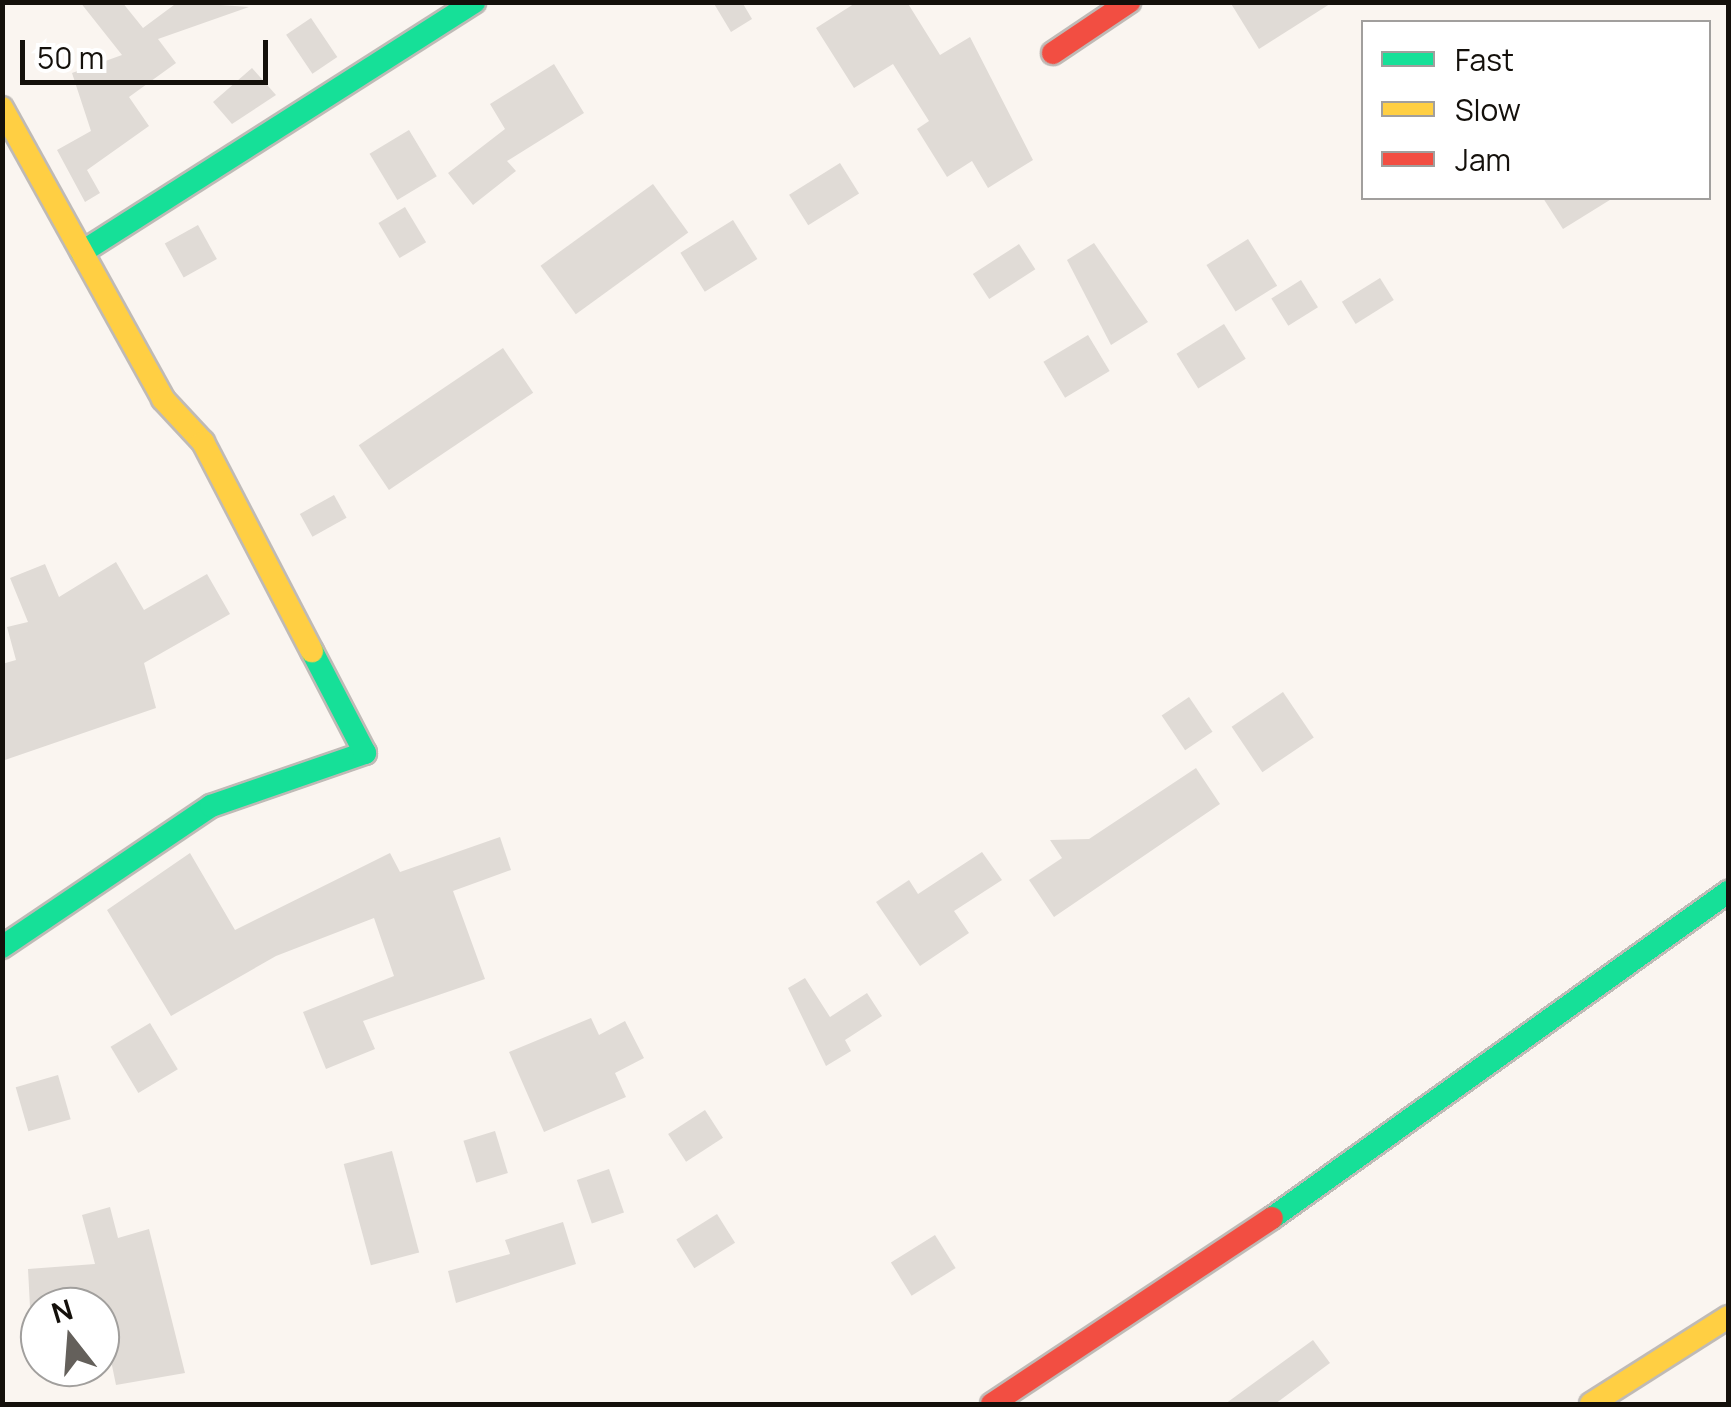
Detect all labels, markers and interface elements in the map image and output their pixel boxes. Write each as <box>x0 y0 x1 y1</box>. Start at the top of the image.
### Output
scale bar <box>25 20 272 82</box>
legend <box>1361 20 1711 200</box>
text: 50 m <box>37 37 104 78</box>
text: Fast <box>1455 39 1514 80</box>
text: Slow <box>1455 89 1521 130</box>
text: Jam <box>1455 139 1511 180</box>
north arrow <box>20 1287 120 1387</box>
text: N <box>47 1289 77 1331</box>

